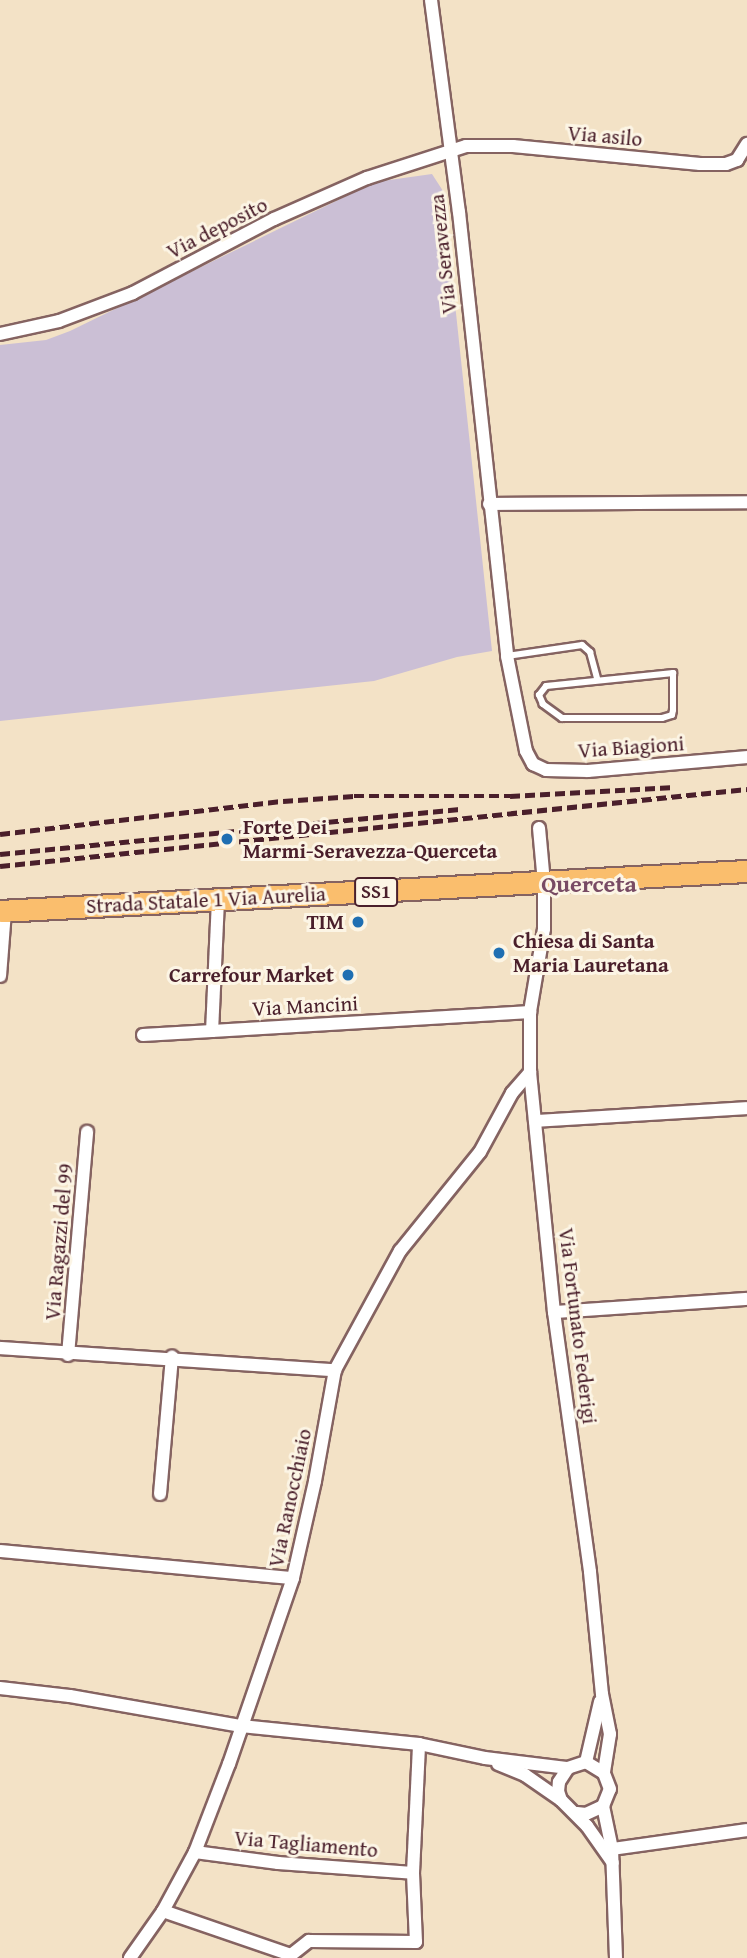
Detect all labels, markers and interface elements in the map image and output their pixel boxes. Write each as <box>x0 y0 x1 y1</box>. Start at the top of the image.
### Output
street label: Via asilo <box>567 120 643 152</box>
street label: Via deposito <box>162 192 272 264</box>
street label: Via Seravezza <box>424 193 462 315</box>
street label: Via Biagioni <box>577 731 685 763</box>
place label: Forte Dei Marmi-Seravezza-Querceta <box>243 814 497 864</box>
marker: Forte Dei Marmi-Seravezza-Querceta <box>217 829 237 849</box>
district label: Querceta <box>541 870 637 898</box>
road number: SS1 <box>353 876 399 908</box>
street label: Strada Statale 1 Via Aurelia <box>85 881 327 919</box>
place label: TIM <box>306 909 344 935</box>
marker: TIM <box>350 914 366 930</box>
place label: Chiesa di Santa Maria Lauretana <box>513 928 669 978</box>
marker: Chiesa di Santa Maria Lauretana <box>491 945 507 961</box>
place label: Carrefour Market <box>169 962 334 988</box>
marker: Carrefour Market <box>340 967 356 983</box>
street label: Via Mancini <box>251 991 359 1021</box>
street label: Via Ragazzi del 99 <box>40 1163 78 1321</box>
street label: Via Fortunato Federigi <box>553 1226 603 1426</box>
street label: Via Ranocchiaio <box>263 1426 317 1570</box>
street label: Via Tagliamento <box>233 1825 379 1863</box>

